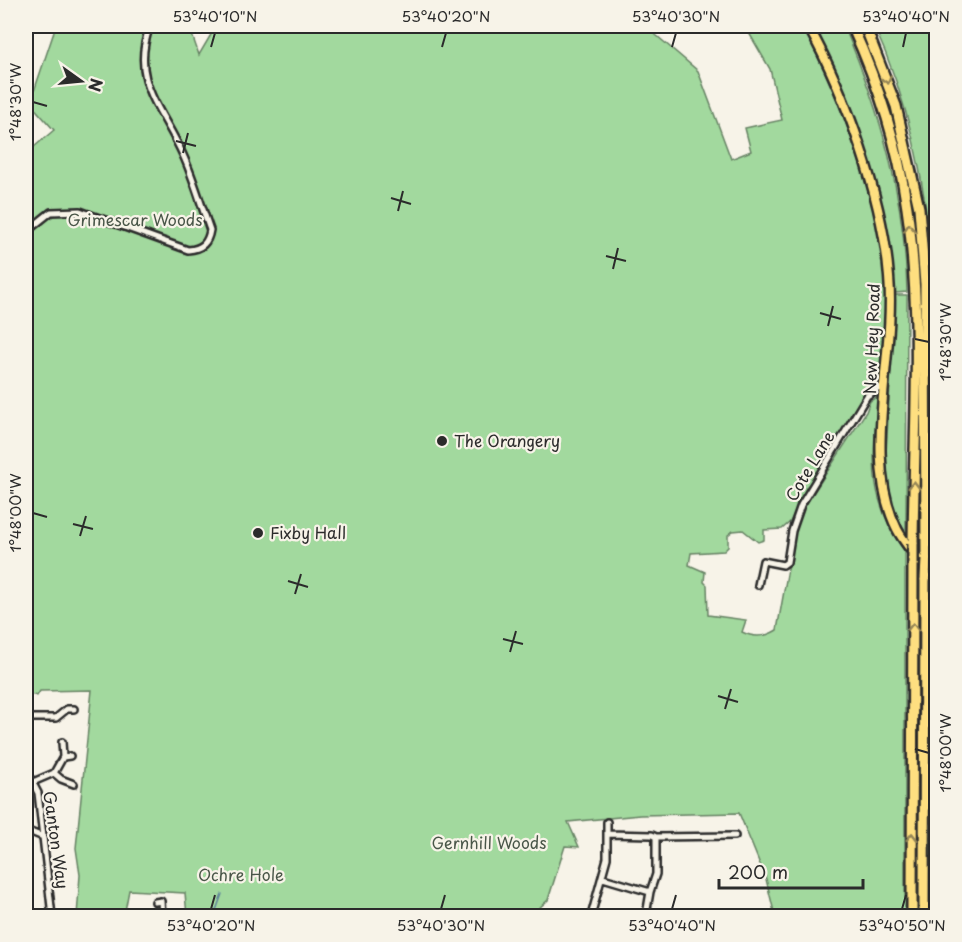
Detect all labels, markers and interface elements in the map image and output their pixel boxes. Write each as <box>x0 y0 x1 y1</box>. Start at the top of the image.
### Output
text: 53°40'10"N <box>172 4 258 27</box>
text: 53°40'20"N <box>402 4 490 27</box>
text: 53°40'30"N <box>632 4 720 27</box>
text: 53°40'40"N <box>862 4 950 27</box>
north arrow <box>51 51 111 111</box>
text: 1°48'30"W <box>3 62 26 141</box>
one-way arrow <box>880 74 892 85</box>
text: N <box>83 76 110 94</box>
park label: Grimescar Woods <box>67 207 203 231</box>
one-way arrow <box>903 223 916 232</box>
street label: New Hey Road <box>857 283 885 395</box>
text: 1°48'30"W <box>933 302 956 381</box>
street label: Cote Lane <box>779 426 840 505</box>
place label: The Orangery <box>454 428 560 452</box>
marker: The Orangery <box>435 434 449 448</box>
text: 1°48'00"W <box>3 473 26 553</box>
one-way arrow <box>908 481 920 490</box>
place label: Fixby Hall <box>270 520 346 544</box>
marker: Fixby Hall <box>251 526 265 540</box>
one-way arrow <box>907 622 919 631</box>
text: 1°48'00"W <box>933 713 956 793</box>
street label: Ganton Way <box>38 789 76 890</box>
park label: Gernhill Woods <box>431 830 547 854</box>
one-way arrow <box>906 833 918 842</box>
scale bar <box>719 852 863 890</box>
text: 200 m <box>728 858 788 885</box>
park label: Ochre Hole <box>198 862 284 886</box>
text: 53°40'20"N <box>167 913 255 936</box>
text: 53°40'30"N <box>397 913 485 936</box>
text: 53°40'40"N <box>628 913 716 936</box>
text: 53°40'50"N <box>858 913 946 936</box>

